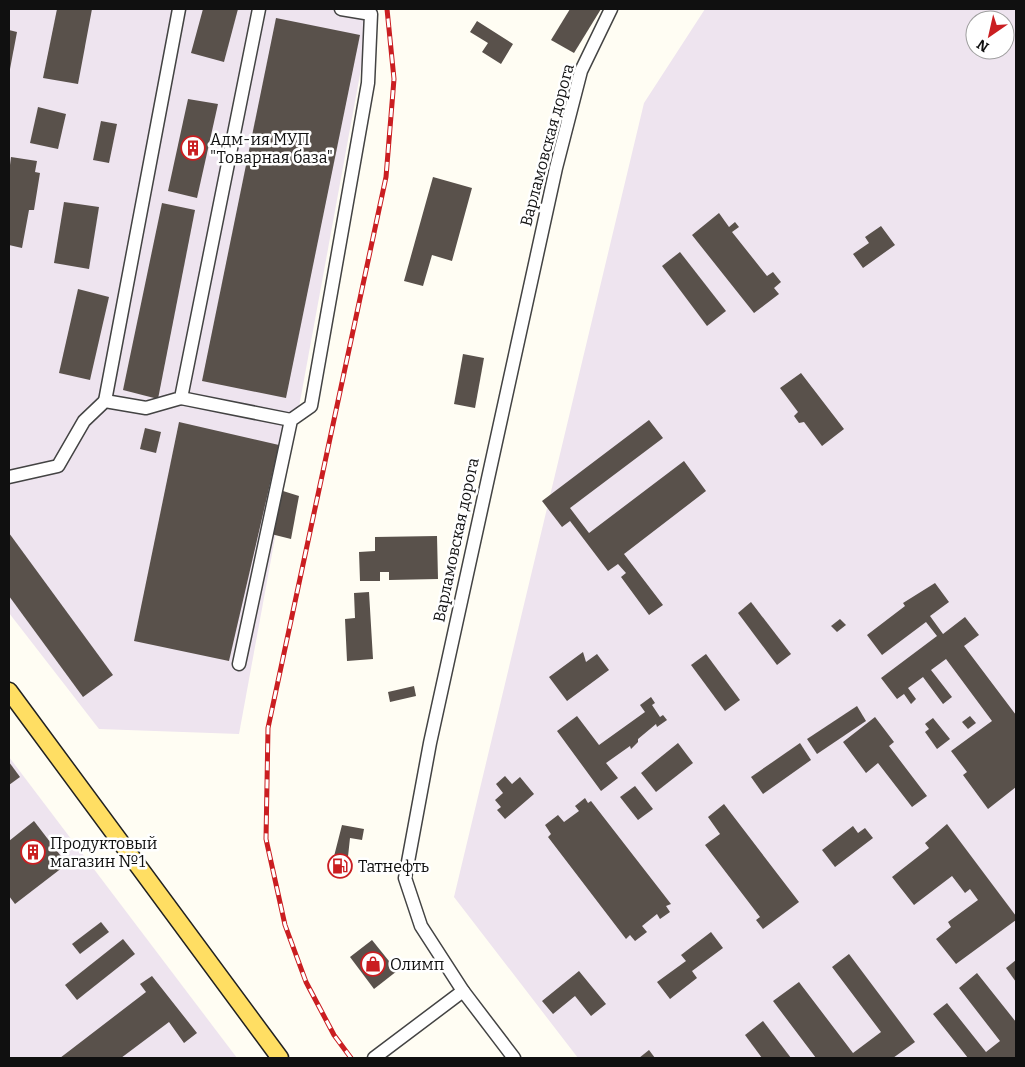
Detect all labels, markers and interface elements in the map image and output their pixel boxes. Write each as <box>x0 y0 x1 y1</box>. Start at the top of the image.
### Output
north arrow <box>965 10 1015 60</box>
text: N <box>974 35 992 55</box>
street label: Варламовская дорога <box>516 61 578 228</box>
place label: Адм-ия МУП "Товарная база" <box>210 130 333 167</box>
building icon: Адм-ия МУП "Товарная база" <box>180 135 206 161</box>
street label: Варламовская дорога <box>429 456 483 624</box>
place label: Продуктовый магазин №1 <box>50 834 157 871</box>
building icon: Продуктовый магазин №1 <box>20 839 46 865</box>
fuel station icon: Татнефть <box>327 853 353 879</box>
place label: Татнефть <box>358 857 429 876</box>
shop icon: Олимп <box>360 951 386 977</box>
place label: Олимп <box>390 955 444 974</box>

